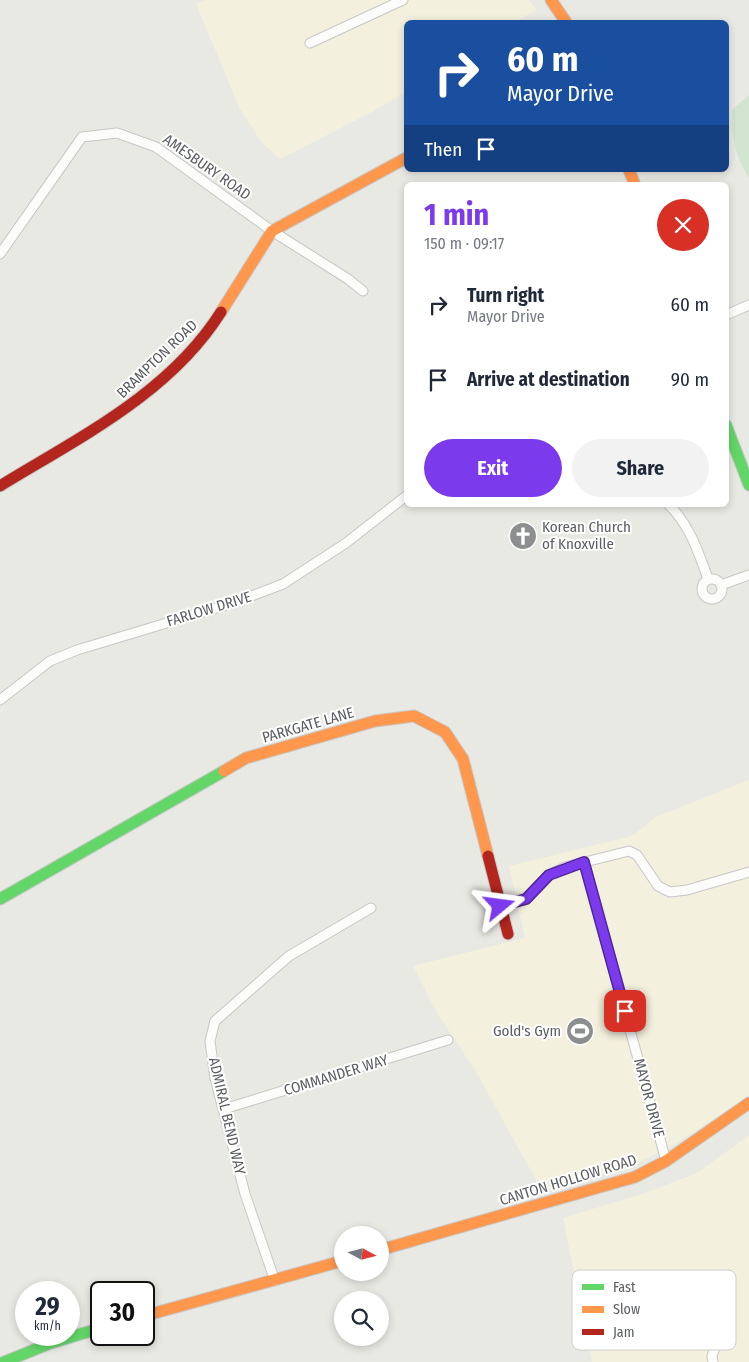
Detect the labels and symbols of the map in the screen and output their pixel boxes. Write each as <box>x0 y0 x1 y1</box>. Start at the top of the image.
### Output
street label: AMESBURY ROAD <box>160 130 254 204</box>
street label: BRAMPTON ROAD <box>113 316 201 402</box>
place label: Korean Church of Knoxville <box>542 518 631 553</box>
church icon: Korean Church of Knoxville <box>508 521 538 551</box>
street label: FARLOW DRIVE <box>165 588 253 630</box>
street label: PARKGATE LANE <box>260 703 356 747</box>
position arrow <box>473 879 525 931</box>
pin <box>604 990 646 1032</box>
sports icon: Gold's Gym <box>565 1016 595 1046</box>
place label: Gold's Gym <box>493 1022 561 1040</box>
street label: COMMANDER WAY <box>282 1050 391 1099</box>
street label: ADMIRAL BEND WAY <box>205 1056 249 1177</box>
street label: MAYOR DRIVE <box>630 1056 668 1140</box>
street label: CANTON HOLLOW ROAD <box>497 1151 639 1209</box>
north arrow <box>334 1226 389 1281</box>
legend <box>572 1270 736 1350</box>
text: Fast <box>613 1279 636 1296</box>
speed limit sign: 30 <box>90 1281 155 1346</box>
text: Slow <box>613 1301 640 1318</box>
text: Jam <box>613 1324 634 1341</box>

